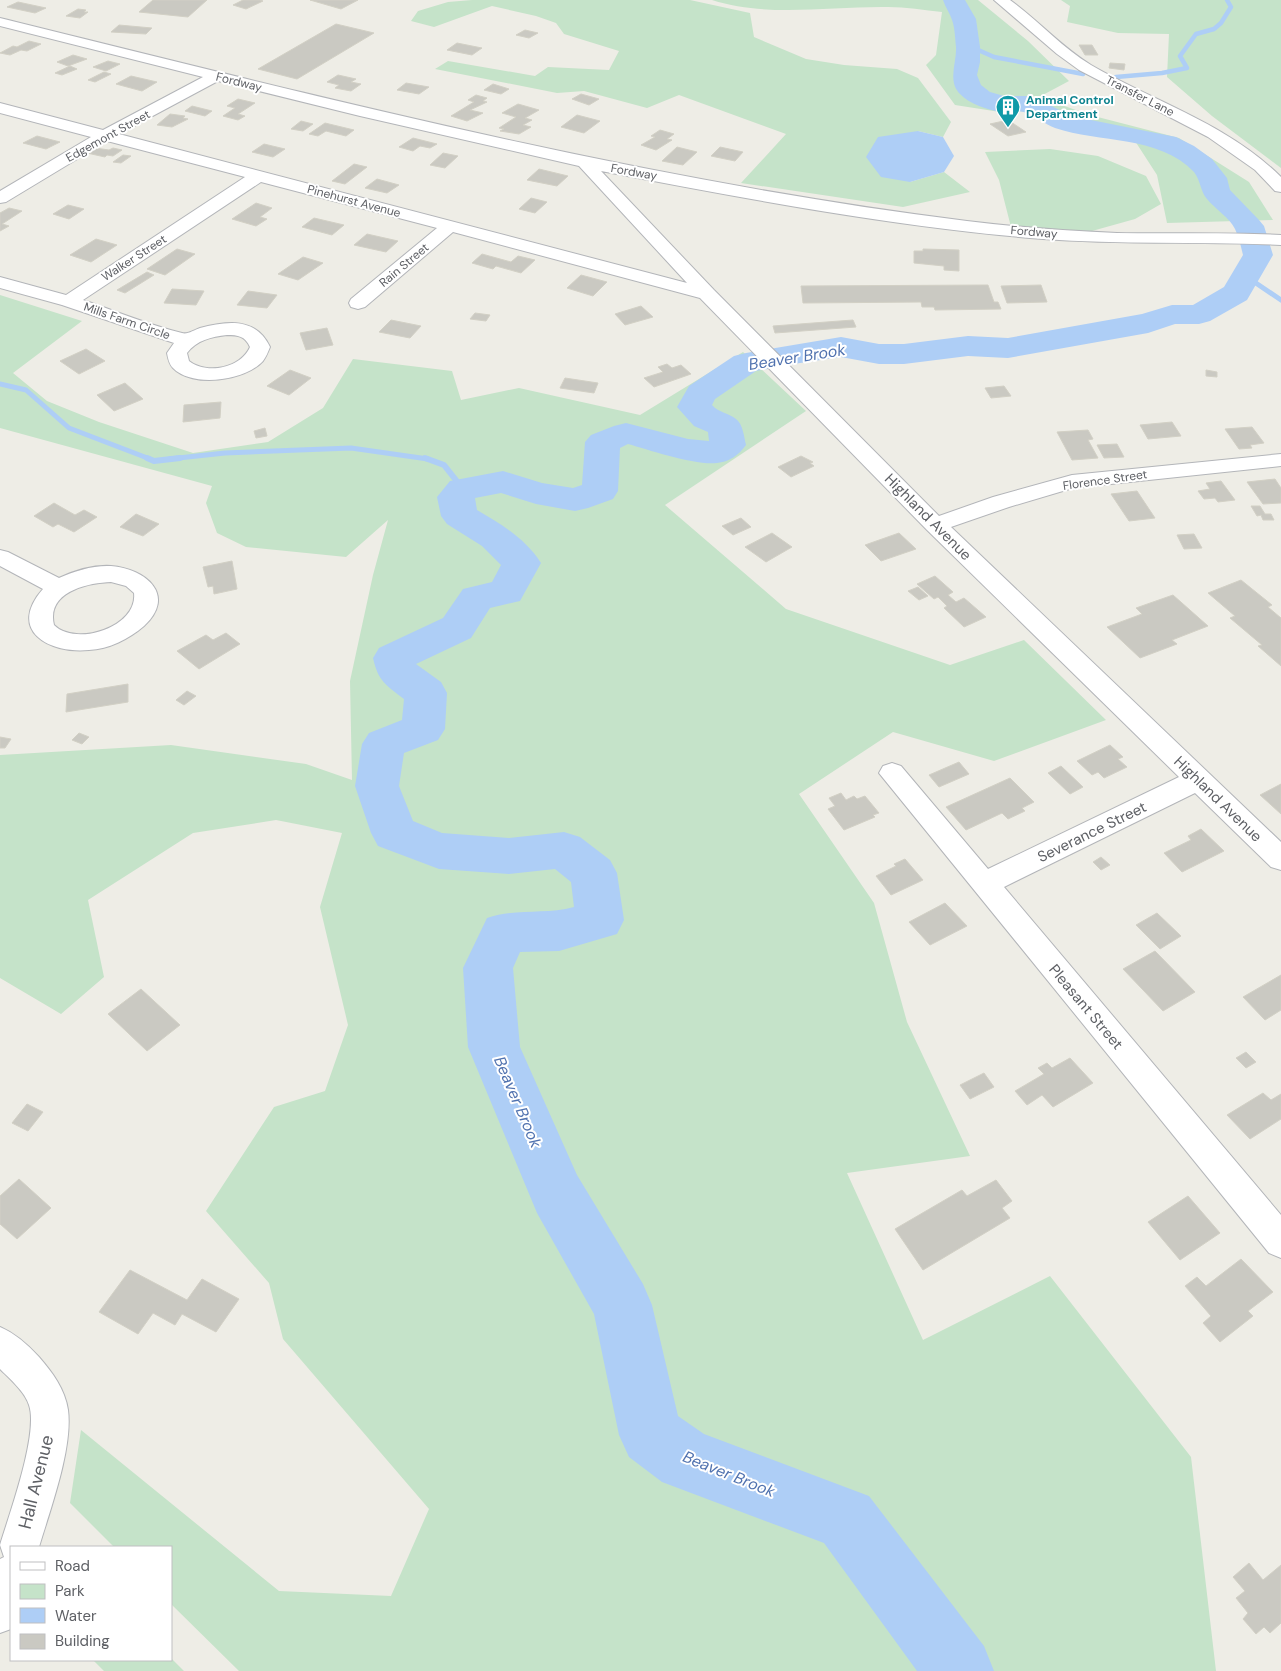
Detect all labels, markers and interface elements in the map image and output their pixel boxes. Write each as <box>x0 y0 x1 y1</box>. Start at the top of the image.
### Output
street label: Fordway <box>214 69 264 96</box>
street label: Transfer Lane <box>1103 72 1177 120</box>
place label: Animal Control Department <box>1026 92 1114 122</box>
building icon: Animal Control Department <box>995 94 1021 128</box>
street label: Edgemont Street <box>63 106 153 166</box>
street label: Fordway <box>609 160 659 184</box>
street label: Pinehurst Avenue <box>305 181 403 221</box>
street label: Fordway <box>1010 222 1058 242</box>
street label: Walker Street <box>98 231 170 285</box>
street label: Rain Street <box>376 239 433 291</box>
street label: Mills Farm Circle <box>82 299 173 343</box>
water label: Beaver Brook <box>747 339 848 375</box>
street label: Florence Street <box>1062 466 1148 494</box>
street label: Highland Avenue <box>880 469 976 565</box>
street label: Highland Avenue <box>1170 752 1266 846</box>
street label: Severance Street <box>1034 797 1150 867</box>
street label: Pleasant Street <box>1044 960 1128 1054</box>
water label: Beaver Brook <box>489 1053 547 1152</box>
street label: Hall Avenue <box>13 1433 59 1531</box>
water label: Beaver Brook <box>680 1446 779 1502</box>
legend <box>10 1546 172 1661</box>
text: Road <box>55 1556 90 1576</box>
text: Park <box>55 1581 85 1601</box>
text: Water <box>55 1606 97 1626</box>
text: Building <box>55 1631 110 1651</box>

